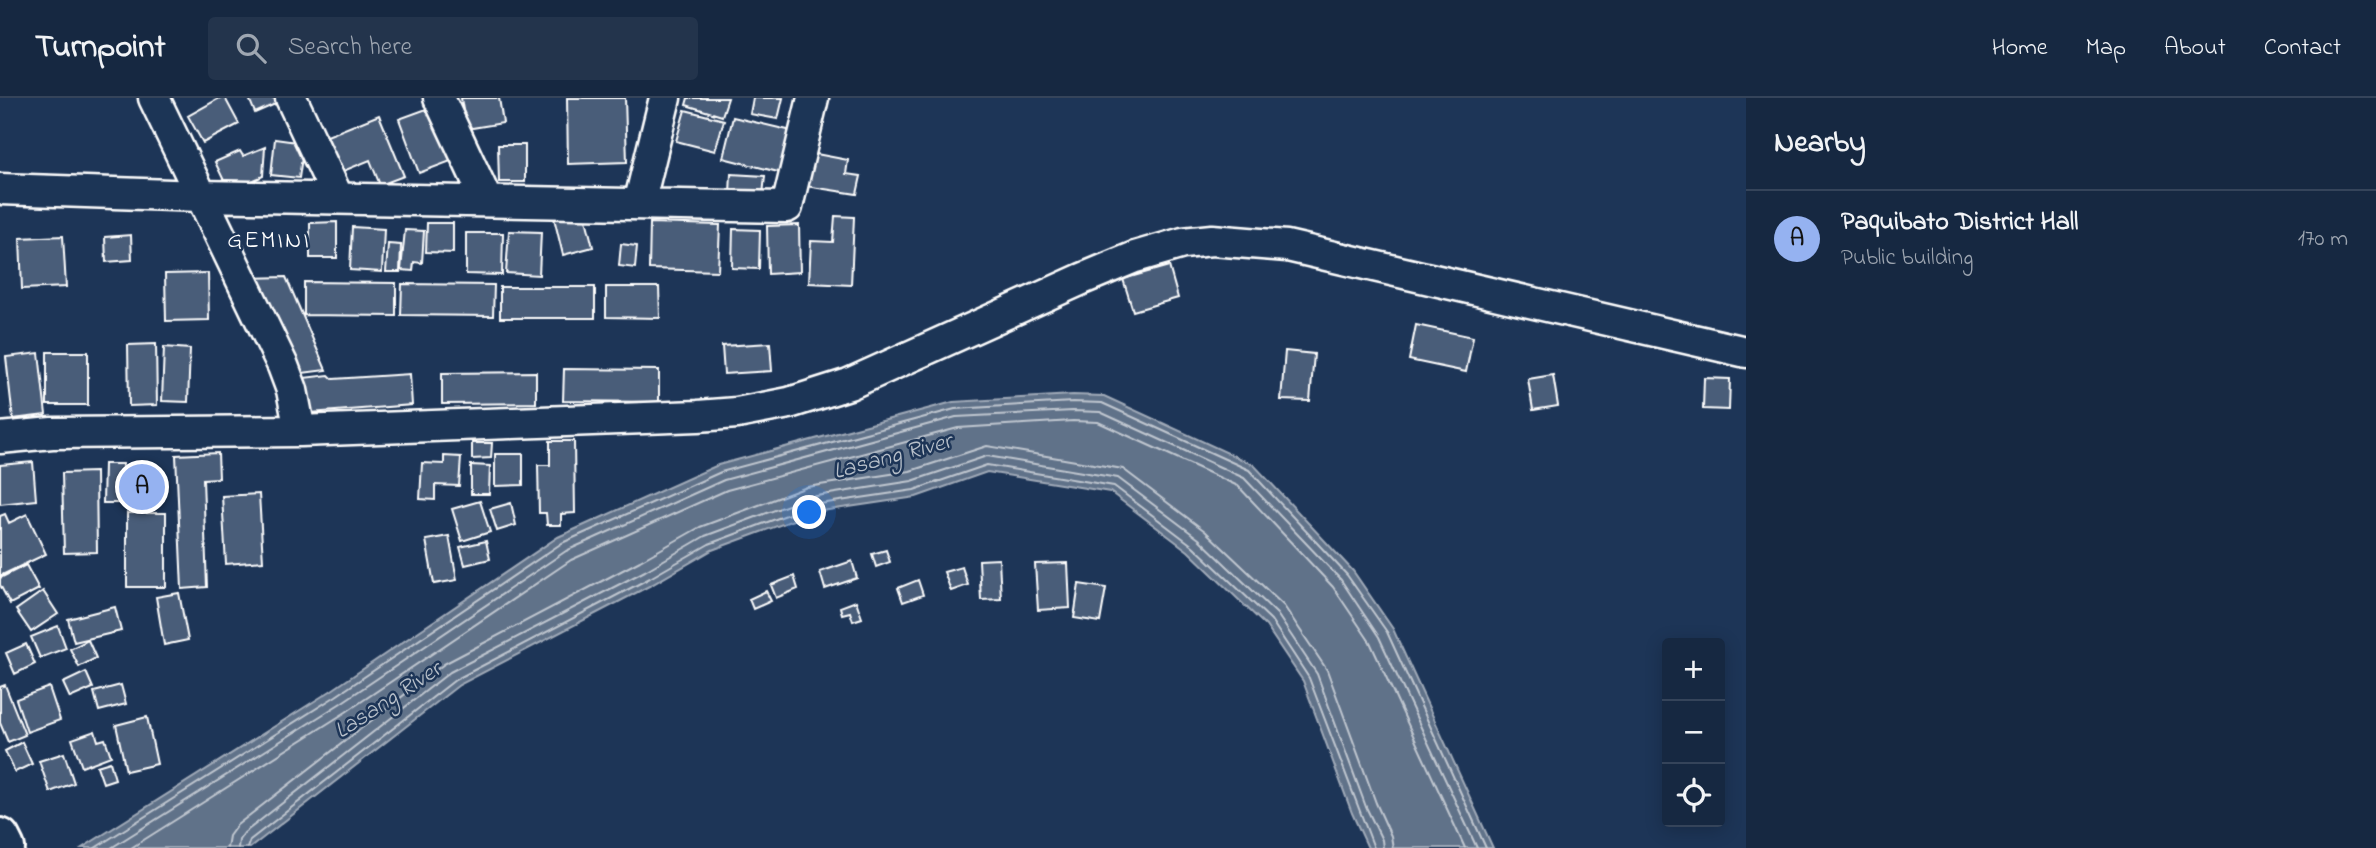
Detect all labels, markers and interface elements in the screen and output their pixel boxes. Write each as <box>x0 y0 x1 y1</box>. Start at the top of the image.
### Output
search box <box>208 17 698 80</box>
text: Turnpoint <box>35 24 166 72</box>
icon: search <box>232 29 270 67</box>
text: Search here <box>288 29 412 67</box>
text: Home <box>1992 31 2048 66</box>
text: Map <box>2086 31 2126 66</box>
text: About <box>2164 31 2226 66</box>
text: Contact <box>2264 31 2341 66</box>
text: Nearby <box>1774 122 1866 166</box>
text: Paquibato District Hall <box>1841 204 2078 242</box>
text: A <box>1790 223 1804 256</box>
text: 170 m <box>2298 223 2348 256</box>
district label: GEMINI <box>227 224 311 259</box>
text: Public building <box>1841 242 1973 275</box>
water label: Lasang River <box>829 424 958 490</box>
pin: A <box>119 461 165 513</box>
your location <box>792 495 826 529</box>
map controls <box>1662 638 1725 827</box>
button: + <box>1662 638 1725 701</box>
water label: Lasang River <box>328 652 451 749</box>
button: − <box>1662 701 1725 764</box>
button: locate <box>1662 764 1725 827</box>

